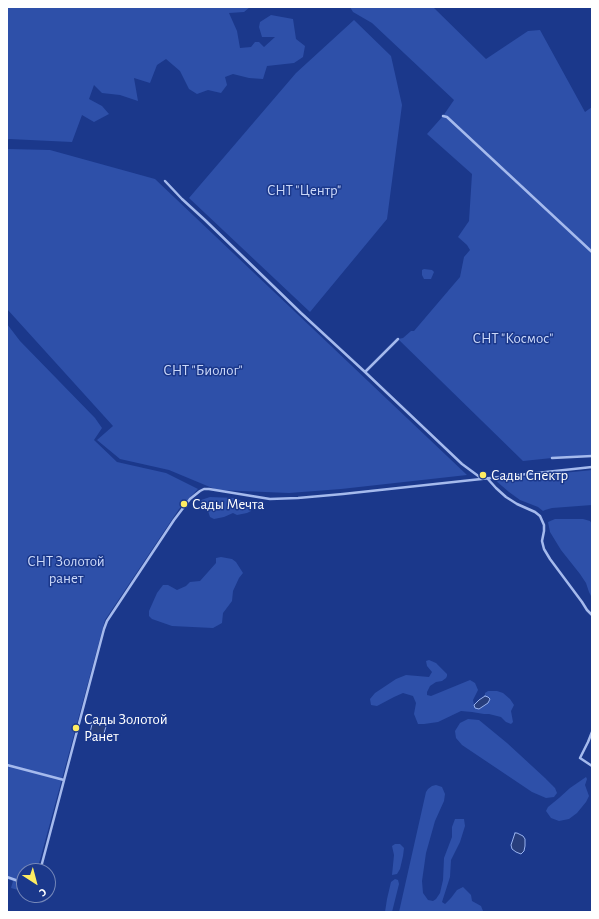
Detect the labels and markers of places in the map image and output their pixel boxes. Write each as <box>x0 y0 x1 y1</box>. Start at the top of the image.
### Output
place label: Сады Спектр <box>491 466 568 484</box>
marker: Сады Спектр <box>478 470 488 480</box>
place label: Сады Мечта <box>192 495 264 513</box>
marker: Сады Мечта <box>179 499 189 509</box>
place label: Сады Золотой Ранет <box>84 710 168 745</box>
marker: Сады Золотой Ранет <box>71 723 81 733</box>

